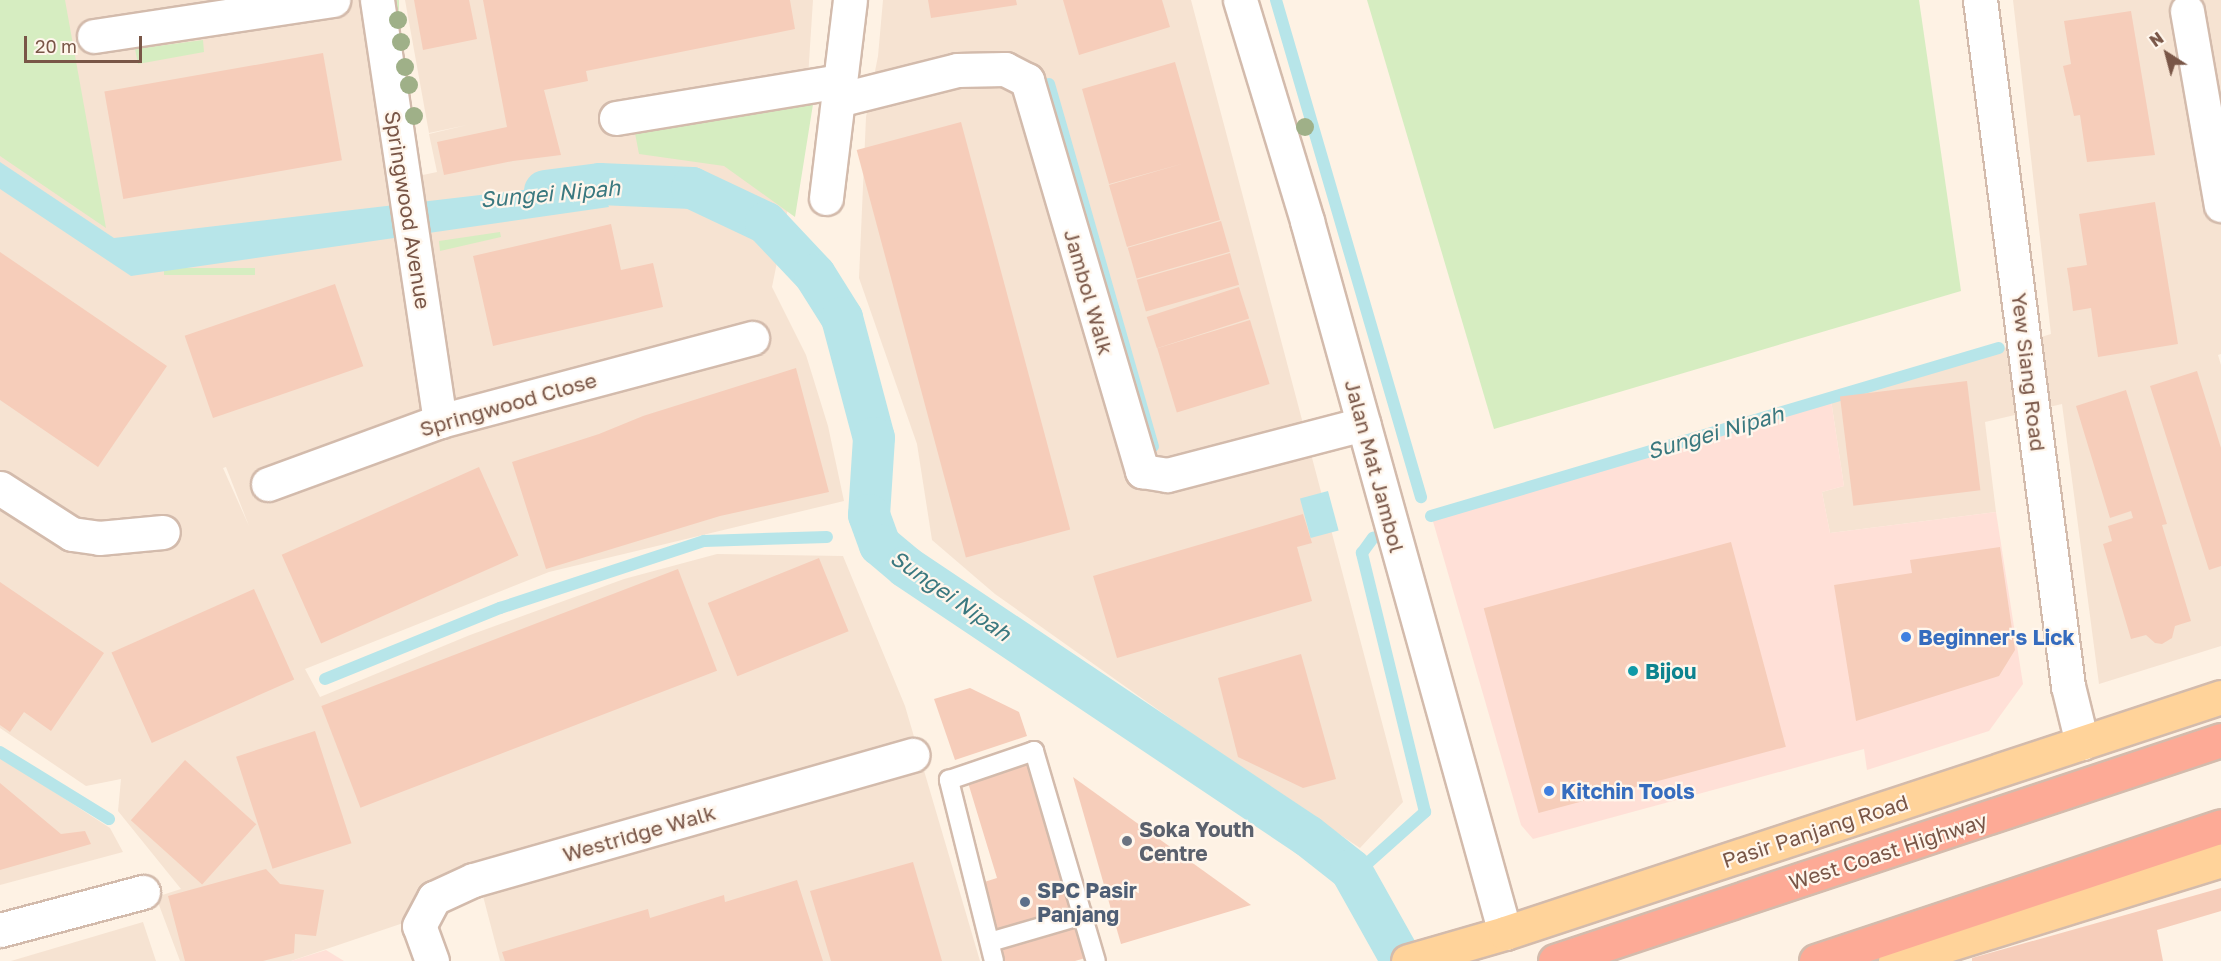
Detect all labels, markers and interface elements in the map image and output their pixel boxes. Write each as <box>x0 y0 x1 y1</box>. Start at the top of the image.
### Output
scale bar <box>27 24 146 62</box>
north arrow <box>2137 24 2197 84</box>
text: N <box>2146 28 2167 51</box>
text: 20 m <box>35 35 77 57</box>
street label: Springwood Avenue <box>380 109 436 311</box>
water label: Sungei Nipah <box>479 174 621 212</box>
street label: Jambol Walk <box>1059 226 1119 358</box>
street label: Yew Siang Road <box>2007 291 2051 453</box>
street label: Springwood Close <box>417 367 599 441</box>
street label: Jalan Mat Jambol <box>1340 377 1410 555</box>
water label: Sungei Nipah <box>1644 400 1786 464</box>
water label: Sungei Nipah <box>886 544 1016 646</box>
place label: Beginner's Lick <box>1918 624 2075 650</box>
marker: Beginner's Lick <box>1899 630 1913 644</box>
place label: Bijou <box>1645 658 1696 684</box>
marker: Bijou <box>1626 664 1640 678</box>
place label: Kitchin Tools <box>1561 778 1695 804</box>
marker: Kitchin Tools <box>1542 784 1556 798</box>
street label: Pasir Panjang Road <box>1719 789 1911 873</box>
street label: Westridge Walk <box>560 799 718 867</box>
street label: West Coast Highway <box>1786 807 1990 895</box>
place label: Soka Youth Centre <box>1139 816 1254 866</box>
marker: Soka Youth Centre <box>1120 834 1134 848</box>
place label: SPC Pasir Panjang <box>1037 877 1137 927</box>
marker: SPC Pasir Panjang <box>1018 895 1032 909</box>

